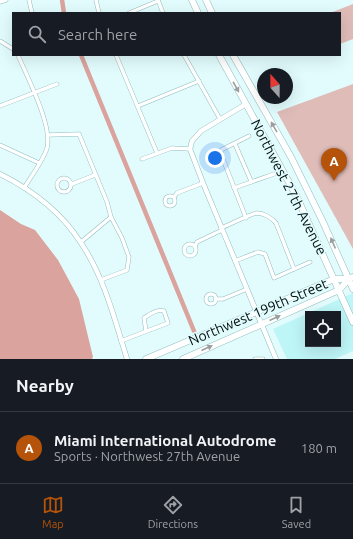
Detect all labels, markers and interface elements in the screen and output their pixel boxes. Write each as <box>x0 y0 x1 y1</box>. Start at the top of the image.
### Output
search box <box>12 12 341 56</box>
icon: search <box>26 23 48 45</box>
text: Search here <box>58 26 137 43</box>
north arrow <box>257 68 293 104</box>
one-way arrow <box>233 82 240 93</box>
street label: Northwest 27th Avenue <box>248 117 330 257</box>
one-way arrow <box>271 121 278 133</box>
your location <box>205 148 225 168</box>
pin: A <box>321 148 347 181</box>
one-way arrow <box>329 237 335 249</box>
street label: Northwest 199th Street <box>186 275 331 349</box>
map controls <box>305 311 341 347</box>
button: locate <box>305 311 341 347</box>
one-way arrow <box>269 315 280 321</box>
one-way arrow <box>201 345 213 351</box>
text: Nearby <box>16 376 74 395</box>
text: Miami International Autodrome <box>54 432 276 449</box>
text: A <box>24 441 34 455</box>
text: 180 m <box>301 441 337 455</box>
text: Sports · Northwest 27th Avenue <box>54 449 240 463</box>
tab: Map <box>42 494 64 530</box>
tab: Directions <box>148 494 198 530</box>
tab: Saved <box>282 494 311 530</box>

